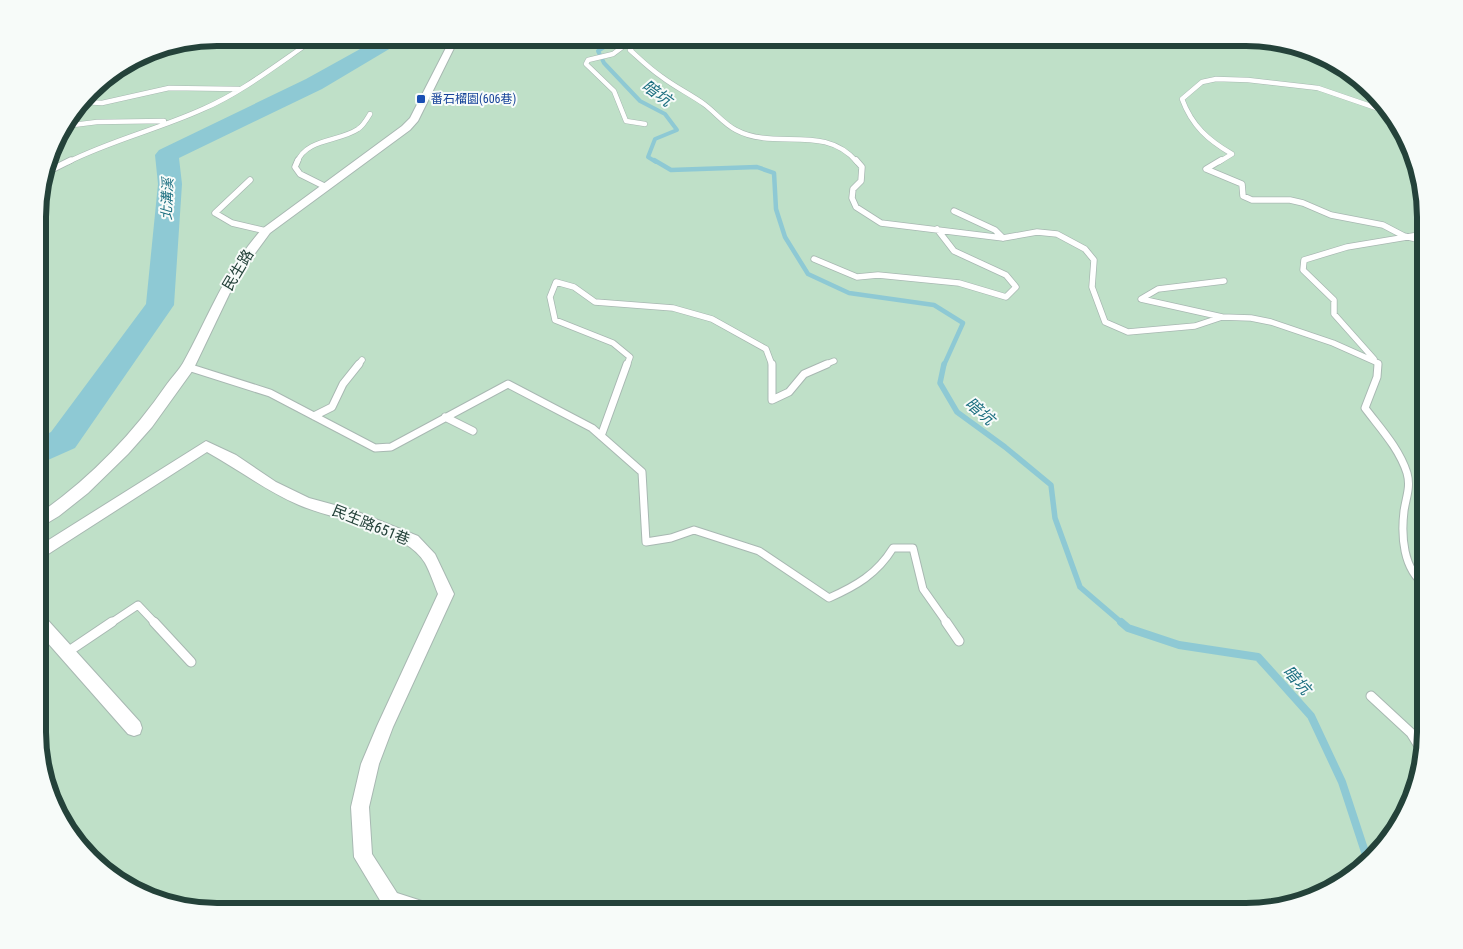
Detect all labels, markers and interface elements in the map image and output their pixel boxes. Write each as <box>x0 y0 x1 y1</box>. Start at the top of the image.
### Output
water label: 暗坑 <box>638 76 677 111</box>
place label: 番石榴園(606巷) <box>431 92 516 106</box>
marker: 番石榴園(606巷) <box>415 93 427 105</box>
water label: 北溝溪 <box>158 176 176 220</box>
street label: 民生路 <box>219 246 257 294</box>
water label: 暗坑 <box>962 393 1000 430</box>
street label: 民生路651巷 <box>330 501 412 549</box>
water label: 暗坑 <box>1279 662 1316 700</box>

